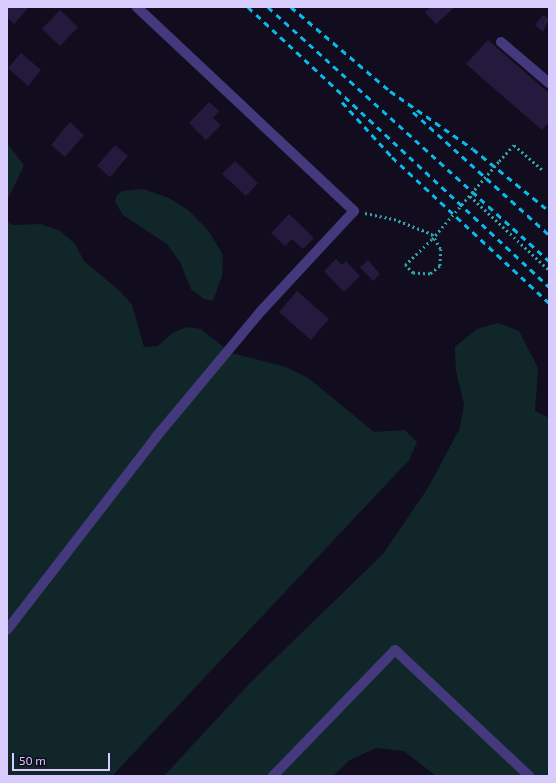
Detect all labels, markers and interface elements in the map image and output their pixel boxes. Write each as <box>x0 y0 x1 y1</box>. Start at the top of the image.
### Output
scale bar <box>14 745 112 771</box>
text: 50 m <box>19 753 46 767</box>

